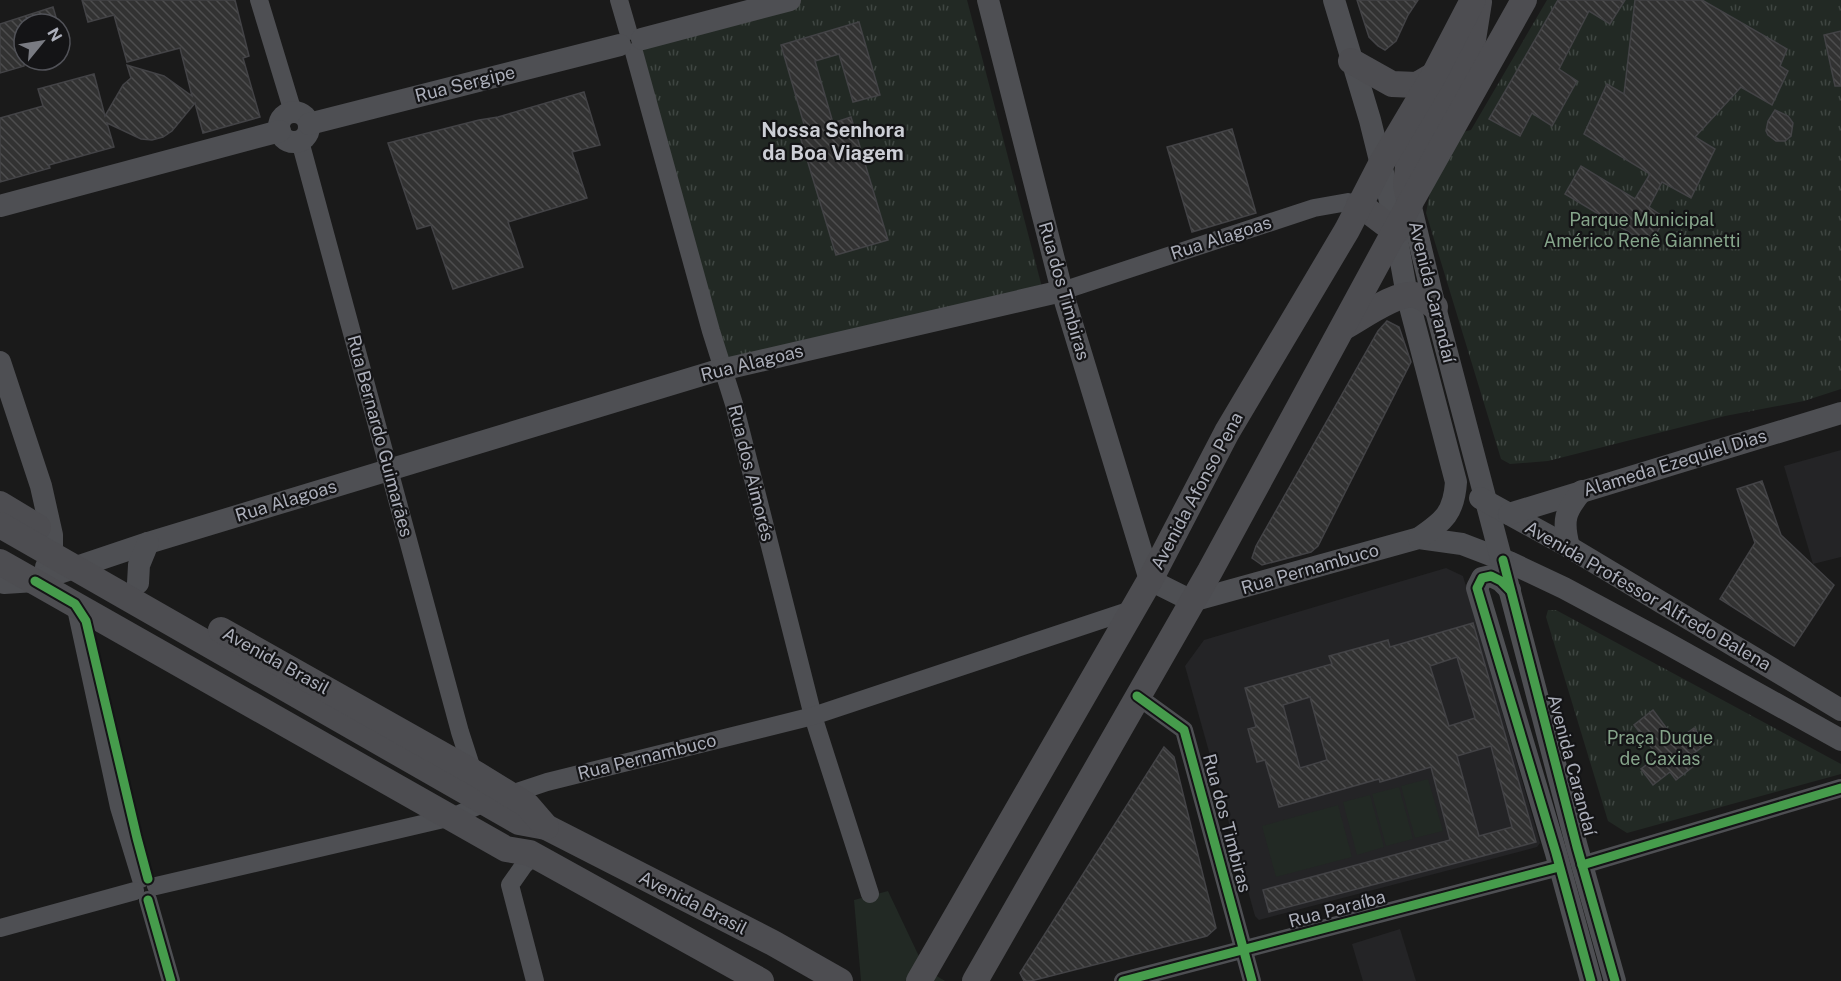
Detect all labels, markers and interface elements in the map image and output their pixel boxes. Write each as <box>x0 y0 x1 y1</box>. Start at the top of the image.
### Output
north arrow <box>12 12 72 72</box>
text: N <box>43 25 66 45</box>
street label: Rua Sergipe <box>413 61 517 106</box>
district label: Nossa Senhora da Boa Viagem <box>761 118 905 165</box>
park label: Parque Municipal Américo Renê Giannetti <box>1544 209 1740 251</box>
street label: Rua Alagoas <box>1168 211 1274 264</box>
street label: Rua dos Timbiras <box>1035 219 1094 362</box>
street label: Avenida Carandaí <box>1405 219 1460 365</box>
street label: Rua Bernardo Guimarães <box>343 333 418 539</box>
street label: Rua Alagoas <box>698 340 805 385</box>
street label: Rua dos Aimorés <box>724 402 779 543</box>
street label: Avenida Afonso Pena <box>1146 408 1247 573</box>
street label: Alameda Ezequiel Dias <box>1581 425 1769 500</box>
street label: Rua Alagoas <box>233 475 339 526</box>
street label: Avenida Professor Alfredo Balena <box>1522 516 1775 675</box>
street label: Rua Pernambuco <box>1239 539 1381 598</box>
street label: Avenida Brasil <box>219 623 333 698</box>
street label: Avenida Carandaí <box>1544 692 1602 838</box>
park label: Praça Duque de Caxias <box>1607 727 1713 769</box>
street label: Rua Pernambuco <box>575 729 718 784</box>
street label: Rua dos Timbiras <box>1199 751 1256 894</box>
street label: Avenida Brasil <box>636 866 751 939</box>
street label: Rua Paraíba <box>1286 885 1388 932</box>

